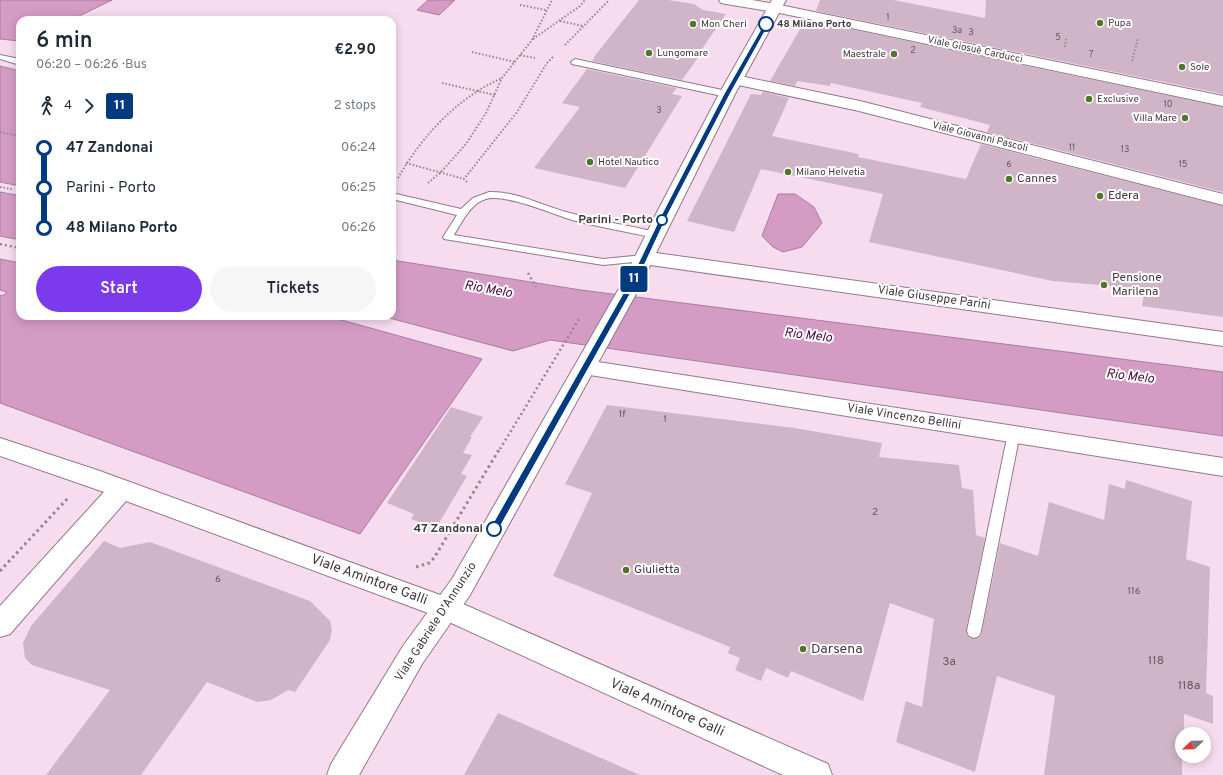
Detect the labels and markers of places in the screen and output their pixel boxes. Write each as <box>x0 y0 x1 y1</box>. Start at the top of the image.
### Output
marker: 48 Milano Porto <box>758 16 774 32</box>
place label: Pupa <box>1108 17 1131 30</box>
place label: Mon Cheri <box>701 18 747 31</box>
place label: 48 Milano Porto <box>777 18 852 31</box>
marker: Pupa <box>1095 18 1105 28</box>
marker: Mon Cheri <box>688 19 698 29</box>
place label: Lungomare <box>657 47 708 60</box>
marker: Lungomare <box>644 48 654 58</box>
place label: Maestrale <box>843 48 886 61</box>
marker: Maestrale <box>889 49 899 59</box>
place label: Sole <box>1190 61 1209 74</box>
marker: Sole <box>1177 62 1187 72</box>
place label: Exclusive <box>1097 93 1139 106</box>
marker: Exclusive <box>1084 94 1094 104</box>
place label: Villa Mare <box>1133 112 1177 125</box>
marker: Villa Mare <box>1180 113 1190 123</box>
place label: Hotel Nautico <box>598 156 659 169</box>
marker: Hotel Nautico <box>585 157 595 167</box>
place label: Milano Helvetia <box>796 166 865 179</box>
marker: Milano Helvetia <box>783 167 793 177</box>
place label: Cannes <box>1017 171 1057 187</box>
marker: Cannes <box>1004 174 1014 184</box>
place label: Edera <box>1108 188 1139 204</box>
marker: Edera <box>1095 191 1105 201</box>
place label: Parini - Porto <box>578 212 653 228</box>
marker: Parini - Porto <box>656 214 668 226</box>
place label: Pensione Marilena <box>1112 270 1162 300</box>
marker: Pensione Marilena <box>1099 280 1109 290</box>
place label: 47 Zandonai <box>413 521 483 537</box>
marker: 47 Zandonai <box>486 521 502 537</box>
place label: Giulietta <box>634 562 680 578</box>
marker: Giulietta <box>621 565 631 575</box>
place label: Darsena <box>811 641 863 658</box>
marker: Darsena <box>798 644 808 654</box>

